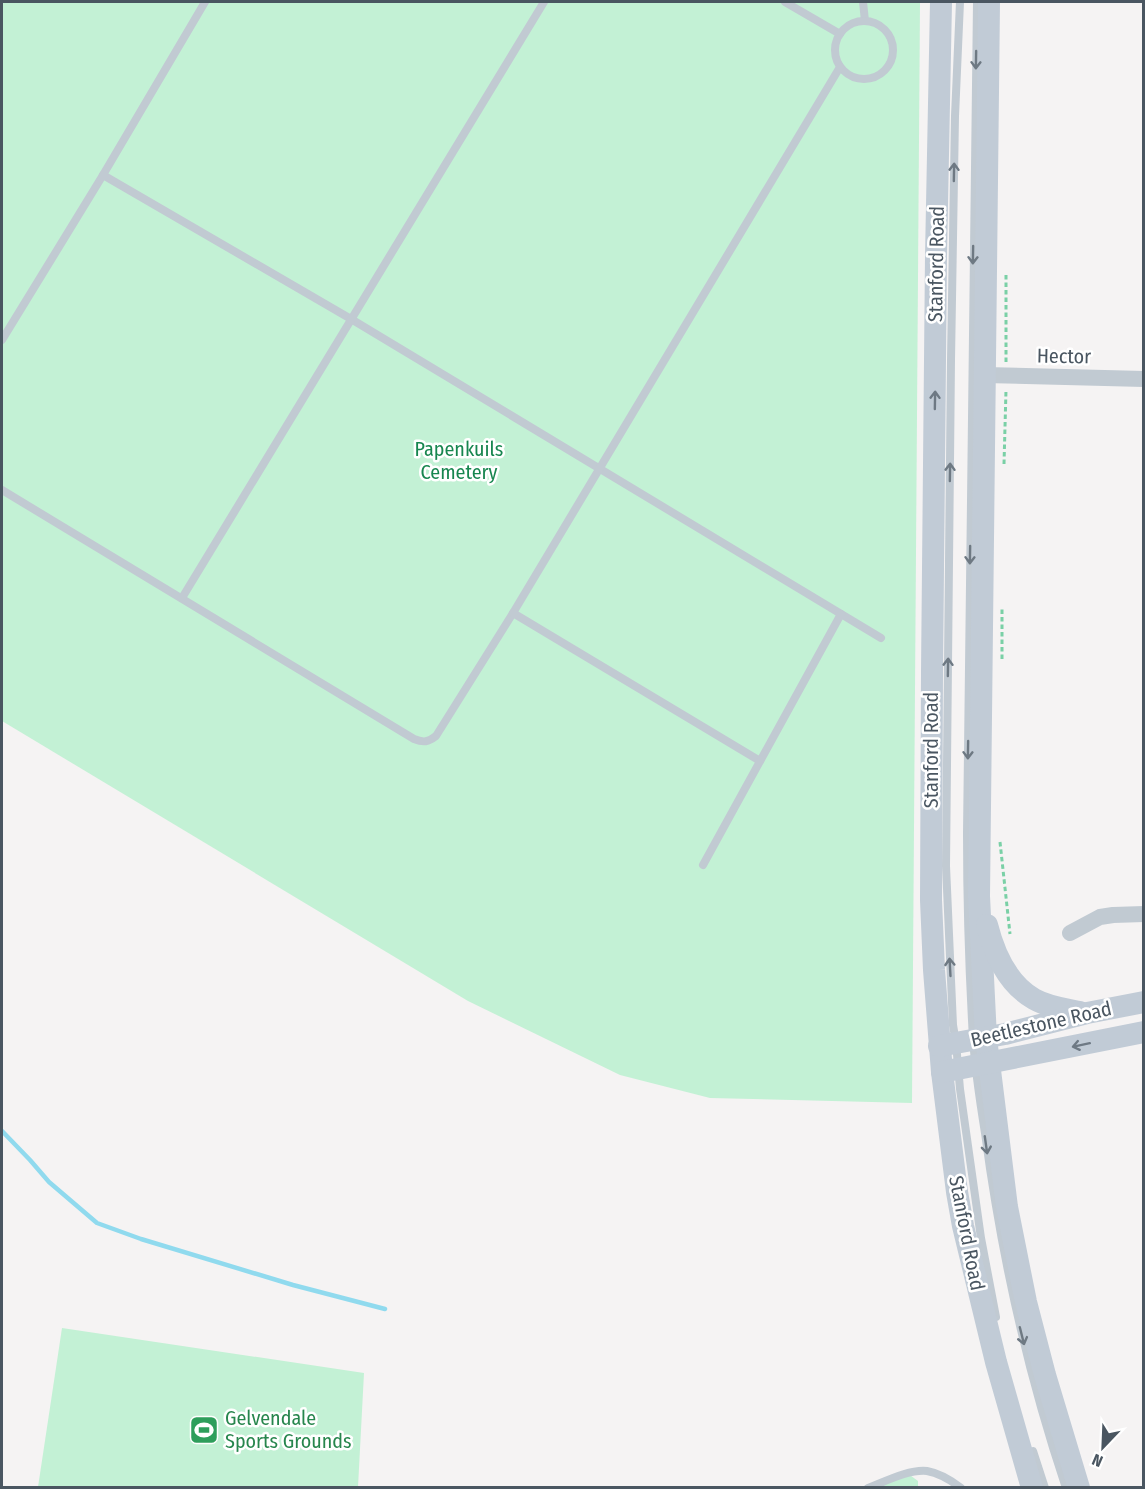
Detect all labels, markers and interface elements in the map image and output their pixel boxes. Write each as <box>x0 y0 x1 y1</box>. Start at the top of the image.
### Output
one-way arrow <box>970 49 982 69</box>
one-way arrow <box>948 162 960 182</box>
street label: Stanford Road <box>923 206 949 322</box>
one-way arrow <box>968 244 979 264</box>
street label: Hector <box>1037 344 1091 368</box>
one-way arrow <box>929 390 940 410</box>
park label: Papenkuils Cemetery <box>415 437 503 484</box>
one-way arrow <box>944 462 956 482</box>
one-way arrow <box>964 544 976 564</box>
one-way arrow <box>942 657 954 677</box>
street label: Stanford Road <box>919 692 943 808</box>
one-way arrow <box>962 739 974 759</box>
one-way arrow <box>944 957 955 977</box>
street label: Beetlestone Road <box>968 996 1114 1052</box>
one-way arrow <box>1071 1040 1091 1051</box>
one-way arrow <box>981 1134 992 1154</box>
street label: Stanford Road <box>944 1174 990 1292</box>
one-way arrow <box>1017 1326 1029 1345</box>
place label: Gelvendale Sports Grounds <box>225 1406 352 1453</box>
sports icon: Gelvendale Sports Grounds <box>188 1414 220 1446</box>
north arrow <box>1073 1417 1133 1477</box>
text: N <box>1089 1450 1105 1471</box>

